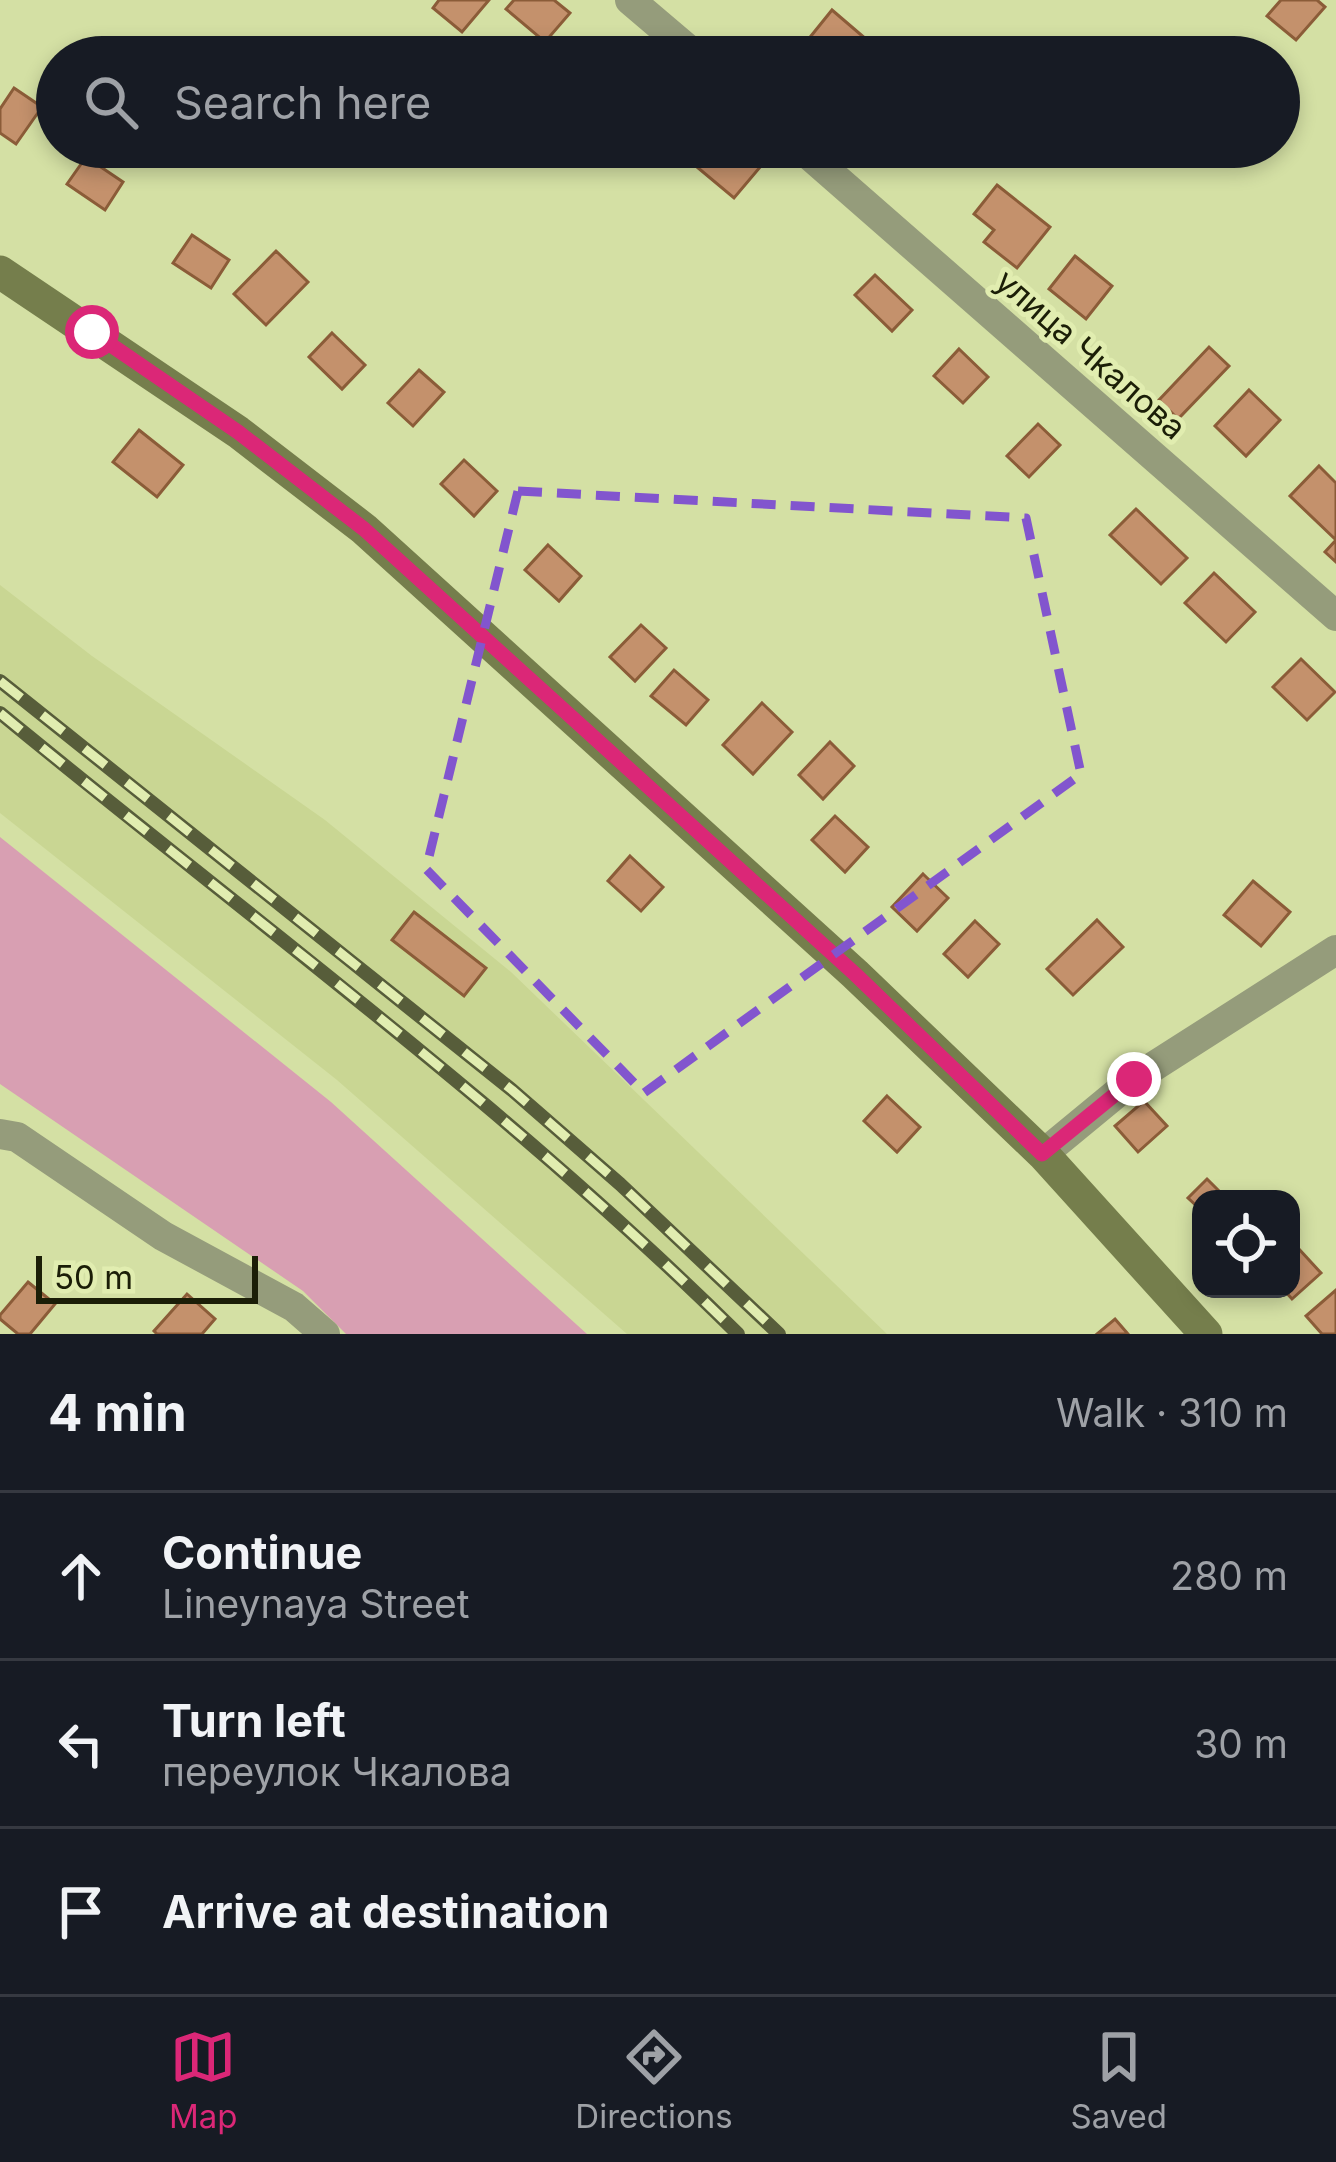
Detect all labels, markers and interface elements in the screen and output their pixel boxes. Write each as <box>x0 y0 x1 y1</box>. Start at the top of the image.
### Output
search box <box>36 36 1300 168</box>
icon: search <box>78 69 144 135</box>
text: Search here <box>174 75 431 130</box>
street label: улица Чкалова <box>988 261 1194 447</box>
route start <box>65 305 119 359</box>
route end <box>1107 1052 1161 1106</box>
map controls <box>1192 1190 1300 1298</box>
button: locate <box>1192 1190 1300 1298</box>
scale bar <box>36 1250 258 1303</box>
text: 50 m <box>54 1257 133 1297</box>
text: 4 min <box>48 1382 187 1443</box>
text: Walk · 310 m <box>1056 1389 1288 1436</box>
text: Continue <box>162 1525 362 1580</box>
icon: ahead <box>48 1543 114 1609</box>
text: 280 m <box>1170 1552 1288 1599</box>
text: Lineynaya Street <box>162 1580 469 1627</box>
text: Turn left <box>162 1693 346 1748</box>
icon: left <box>48 1711 114 1777</box>
text: 30 m <box>1194 1720 1288 1767</box>
text: переулок Чкалова <box>162 1748 512 1795</box>
icon: arrive <box>48 1879 114 1945</box>
text: Arrive at destination <box>162 1884 609 1939</box>
tab: Map <box>169 2024 237 2136</box>
tab: Directions <box>575 2024 733 2136</box>
tab: Saved <box>1070 2024 1167 2136</box>

